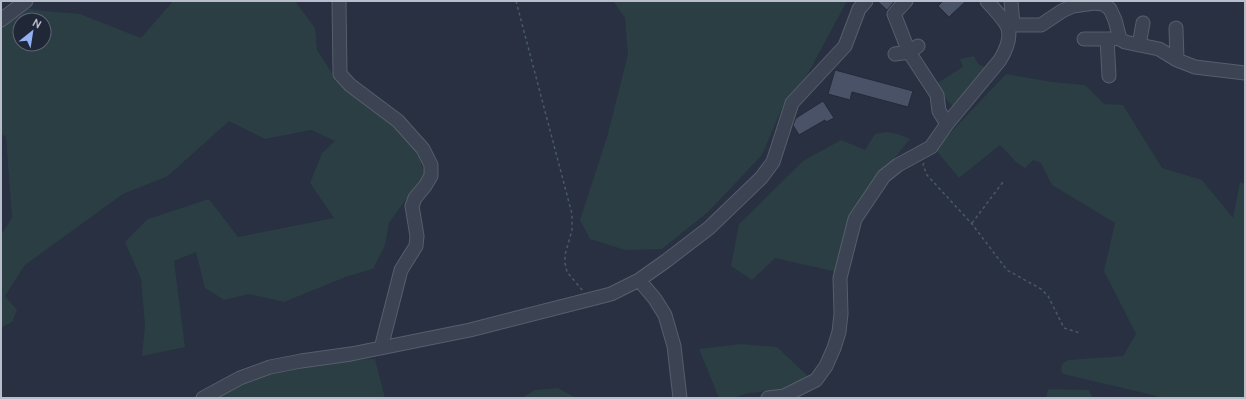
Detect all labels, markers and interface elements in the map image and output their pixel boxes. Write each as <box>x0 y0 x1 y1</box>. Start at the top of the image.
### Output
north arrow <box>12 12 52 52</box>
text: N <box>30 16 44 31</box>

